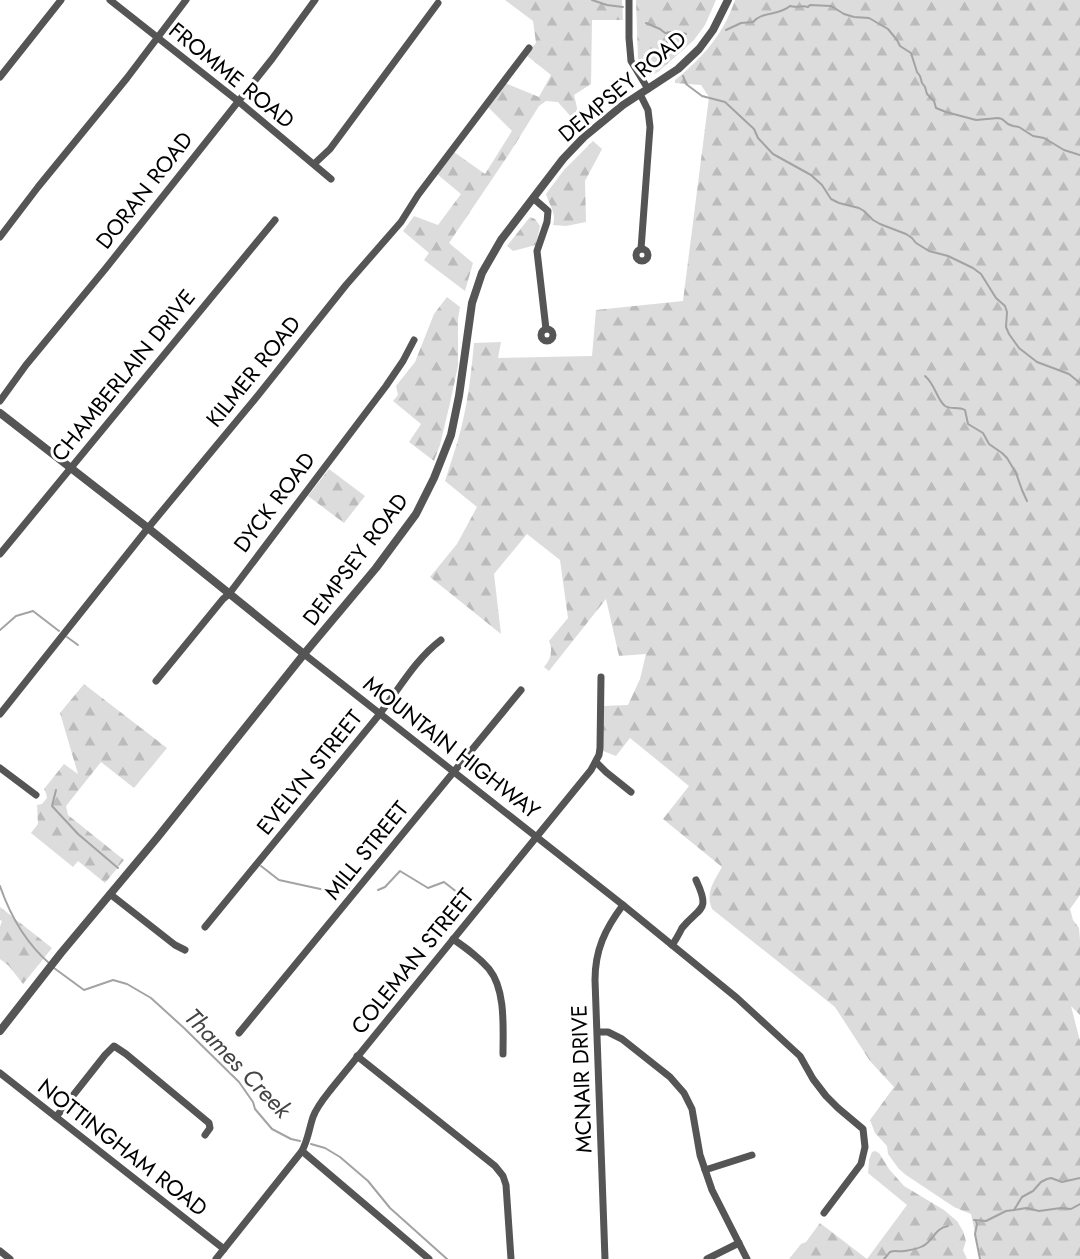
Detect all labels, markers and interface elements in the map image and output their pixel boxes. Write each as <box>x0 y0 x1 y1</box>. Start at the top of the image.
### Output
street label: FROMME ROAD <box>162 14 302 136</box>
street label: DEMPSEY ROAD <box>551 23 693 149</box>
street label: DORAN ROAD <box>88 124 200 256</box>
street label: CHAMBERLAIN DRIVE <box>43 282 203 468</box>
street label: KILMER ROAD <box>198 308 308 434</box>
street label: DYCK ROAD <box>226 445 322 559</box>
street label: DEMPSEY ROAD <box>295 486 416 632</box>
street label: MOUNTAIN HIGHWAY <box>357 668 548 827</box>
street label: EVELYN STREET <box>249 702 370 841</box>
street label: MILL STREET <box>316 793 416 906</box>
street label: COLEMAN STREET <box>343 881 481 1041</box>
water label: Thames Creek <box>176 1000 301 1127</box>
street label: MCNAIR DRIVE <box>562 1004 600 1154</box>
street label: NOTTINGHAM ROAD <box>31 1070 215 1224</box>

